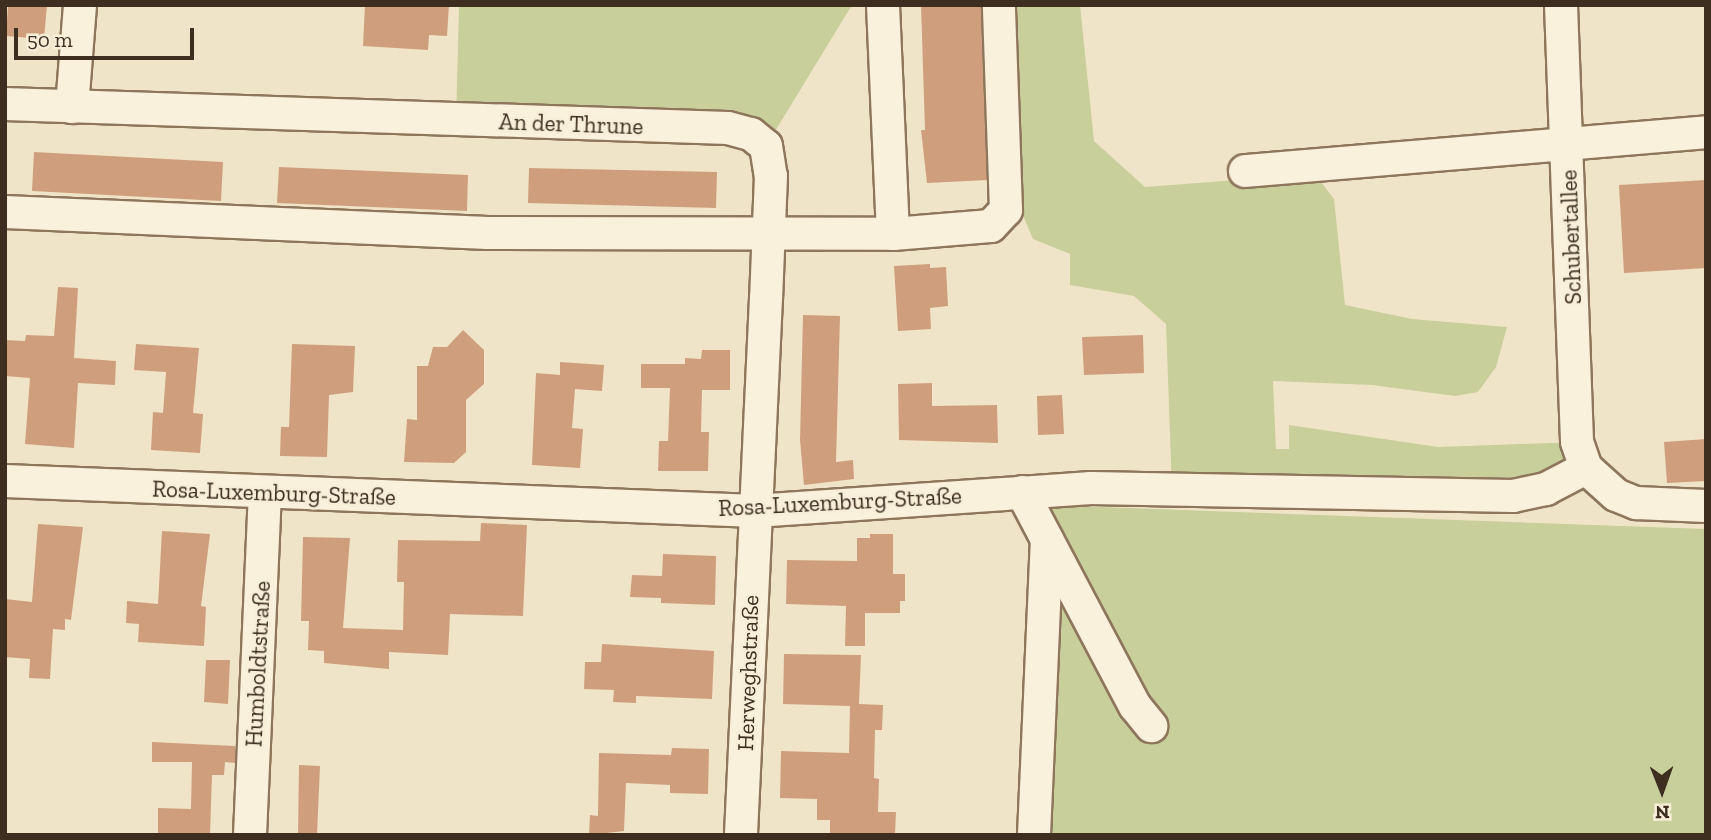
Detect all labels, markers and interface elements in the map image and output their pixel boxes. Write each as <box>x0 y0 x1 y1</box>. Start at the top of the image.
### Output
scale bar <box>18 14 198 58</box>
text: 50 m <box>27 27 73 52</box>
street label: An der Thrune <box>498 108 644 140</box>
street label: Schubertallee <box>1555 169 1587 305</box>
street label: Rosa-Luxemburg-Straße <box>152 475 396 511</box>
street label: Rosa-Luxemburg-Straße <box>718 482 962 522</box>
street label: Humboldtstraße <box>240 580 276 748</box>
street label: Herweghstraße <box>731 594 765 752</box>
north arrow <box>1627 756 1697 826</box>
text: N <box>1655 801 1670 824</box>

